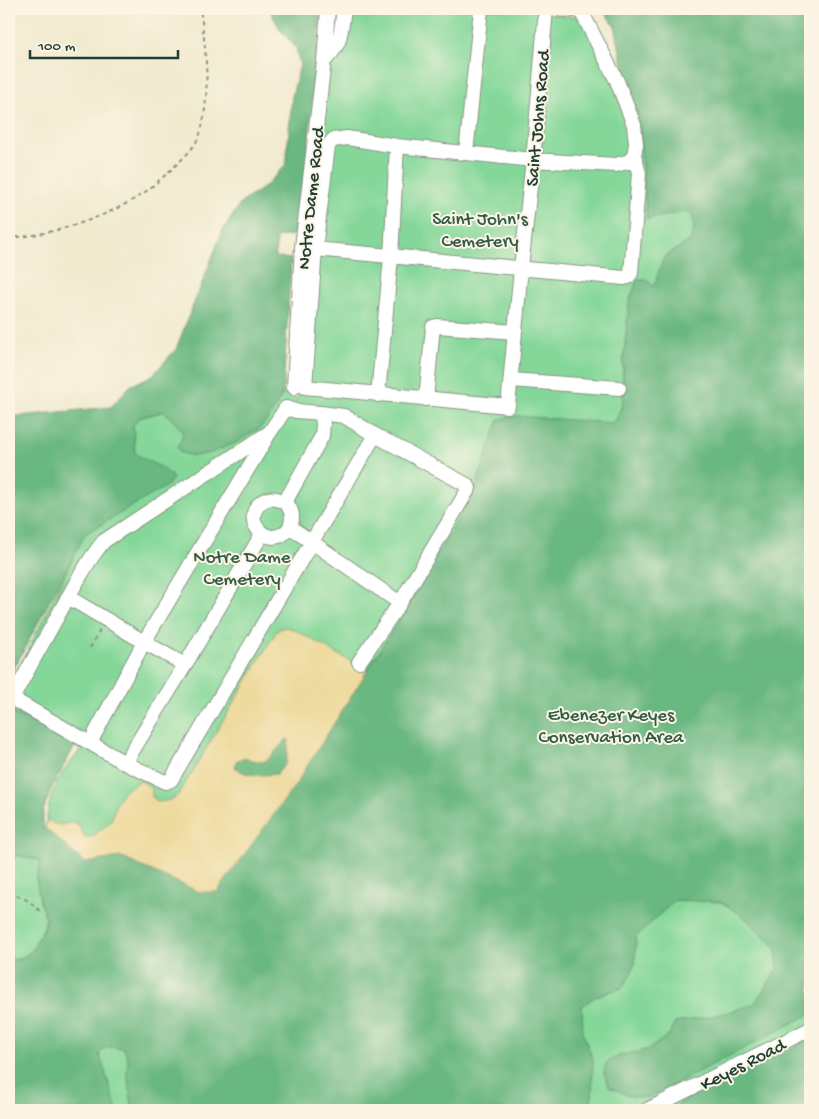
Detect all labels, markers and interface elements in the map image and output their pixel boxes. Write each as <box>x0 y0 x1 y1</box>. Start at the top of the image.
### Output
scale bar <box>30 28 178 60</box>
text: 100 m <box>37 38 76 56</box>
street label: Saint Johns Road <box>522 47 557 188</box>
street label: Notre Dame Road <box>294 124 332 271</box>
park label: Saint John's Cemetery <box>432 209 529 254</box>
park label: Notre Dame Cemetery <box>193 547 291 592</box>
park label: Ebenezer Keyes Conservation Area <box>538 705 685 750</box>
street label: Keyes Road <box>697 1034 792 1097</box>

